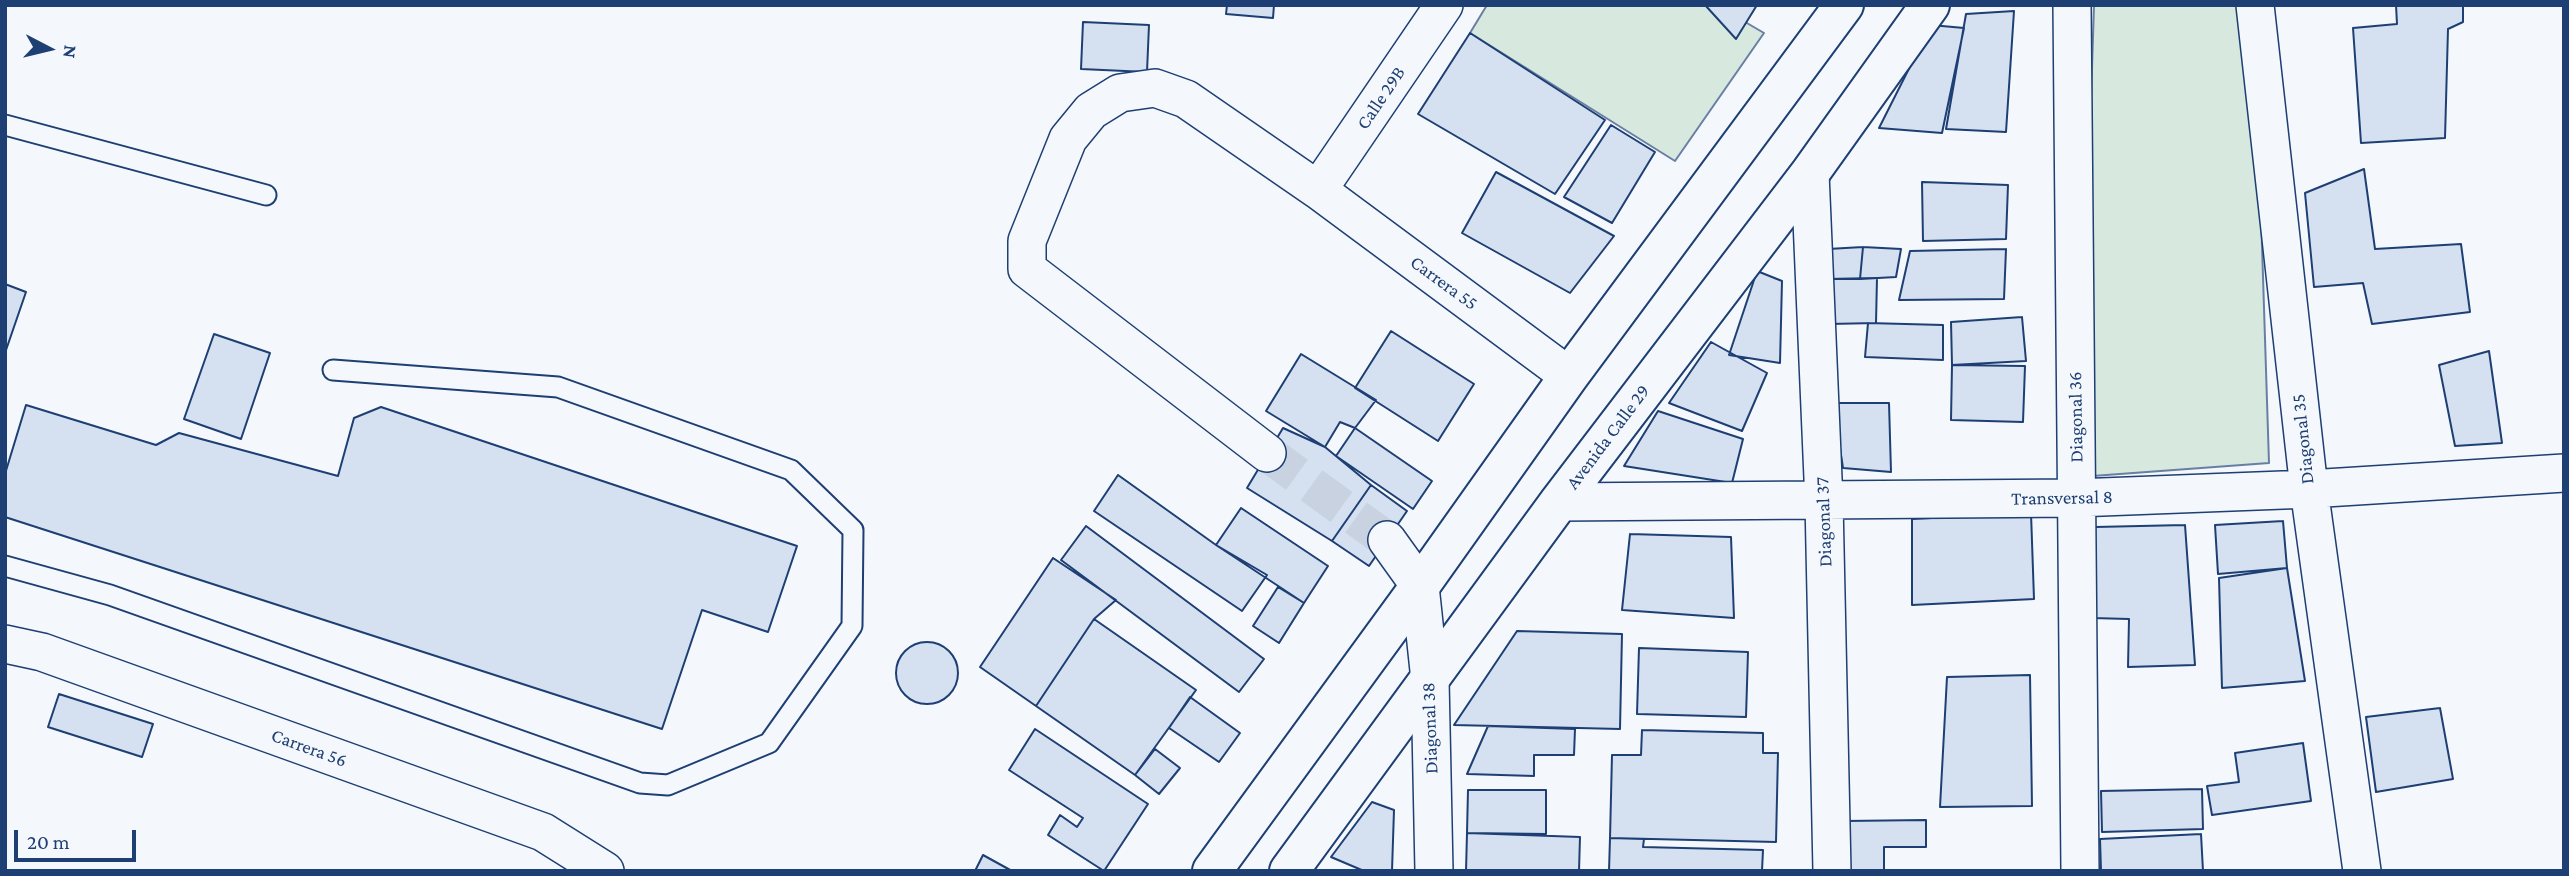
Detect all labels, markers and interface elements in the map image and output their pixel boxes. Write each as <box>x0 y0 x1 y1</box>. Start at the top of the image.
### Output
north arrow <box>14 14 84 84</box>
text: N <box>59 44 82 59</box>
street label: Calle 29B <box>1352 62 1410 134</box>
street label: Carrera 55 <box>1406 251 1482 315</box>
street label: Diagonal 36 <box>2064 371 2088 463</box>
street label: Avenida Calle 29 <box>1561 380 1655 494</box>
street label: Diagonal 35 <box>2287 393 2319 485</box>
street label: Diagonal 37 <box>1811 477 1837 567</box>
street label: Transversal 8 <box>2011 486 2113 510</box>
street label: Diagonal 38 <box>1417 682 1443 774</box>
street label: Carrera 56 <box>268 724 350 772</box>
scale bar <box>18 816 140 860</box>
text: 20 m <box>27 830 70 854</box>

